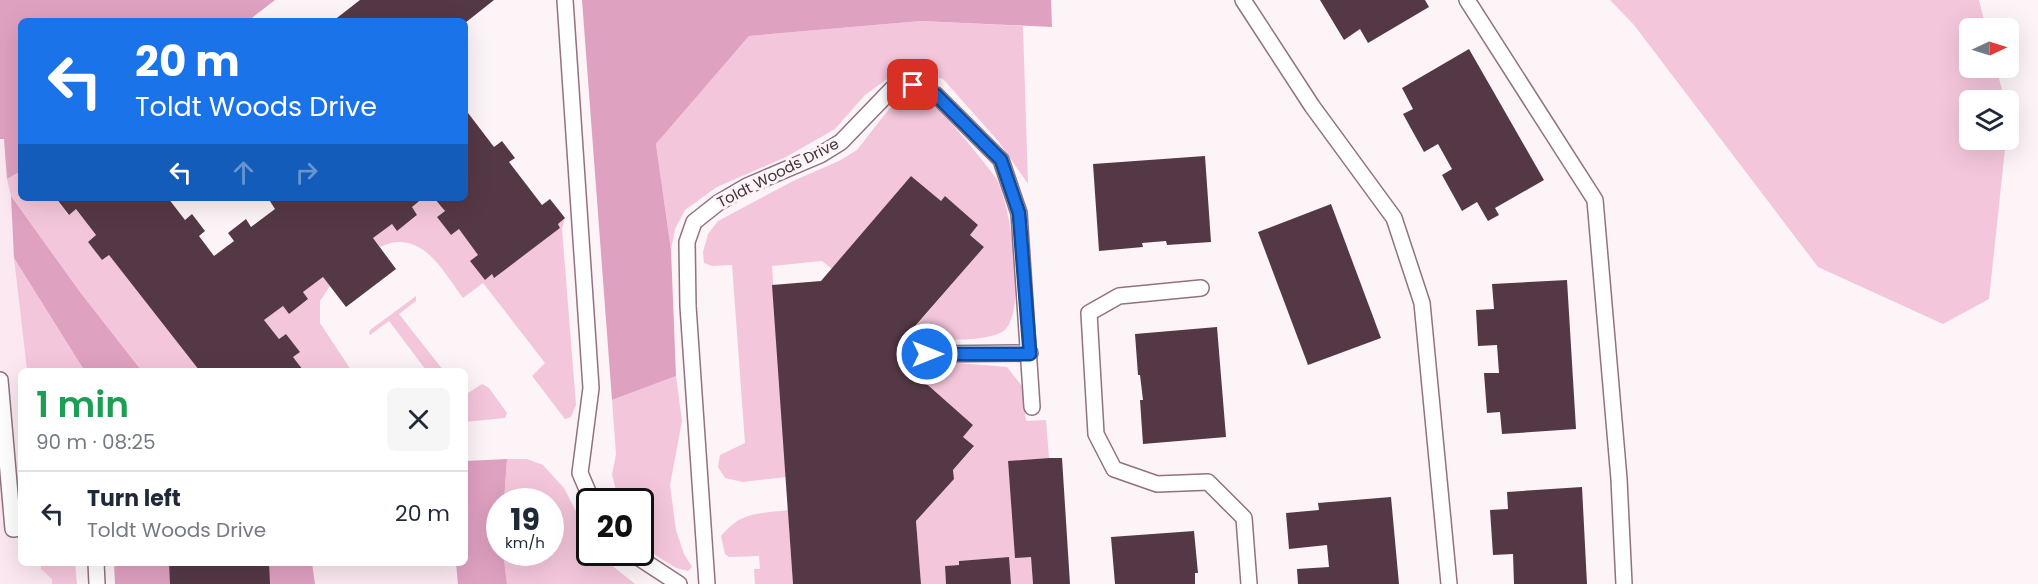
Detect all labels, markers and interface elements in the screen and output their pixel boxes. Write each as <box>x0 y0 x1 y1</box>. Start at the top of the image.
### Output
north arrow <box>1959 18 2019 78</box>
map controls <box>1959 18 2019 150</box>
text: 20 m <box>135 32 240 91</box>
icon: left <box>36 42 114 120</box>
pin <box>887 59 938 110</box>
icon: arrive <box>896 68 929 101</box>
text: Toldt Woods Drive <box>135 88 377 125</box>
button: layers <box>1959 90 2019 150</box>
street label: Toldt Woods Drive <box>713 133 842 212</box>
icon: left <box>164 156 197 189</box>
icon: ahead <box>227 156 260 189</box>
icon: right <box>290 156 323 189</box>
position arrow <box>895 322 959 386</box>
text: 1 min <box>36 379 129 430</box>
button: close <box>387 388 450 451</box>
text: 90 m · 08:25 <box>36 428 156 456</box>
text: Turn left <box>87 483 181 514</box>
speed limit sign: 20 <box>576 488 654 566</box>
icon: left <box>36 497 69 530</box>
text: 20 m <box>395 498 450 529</box>
text: 19 <box>510 498 540 541</box>
text: Toldt Woods Drive <box>87 516 266 544</box>
text: km/h <box>505 532 545 553</box>

